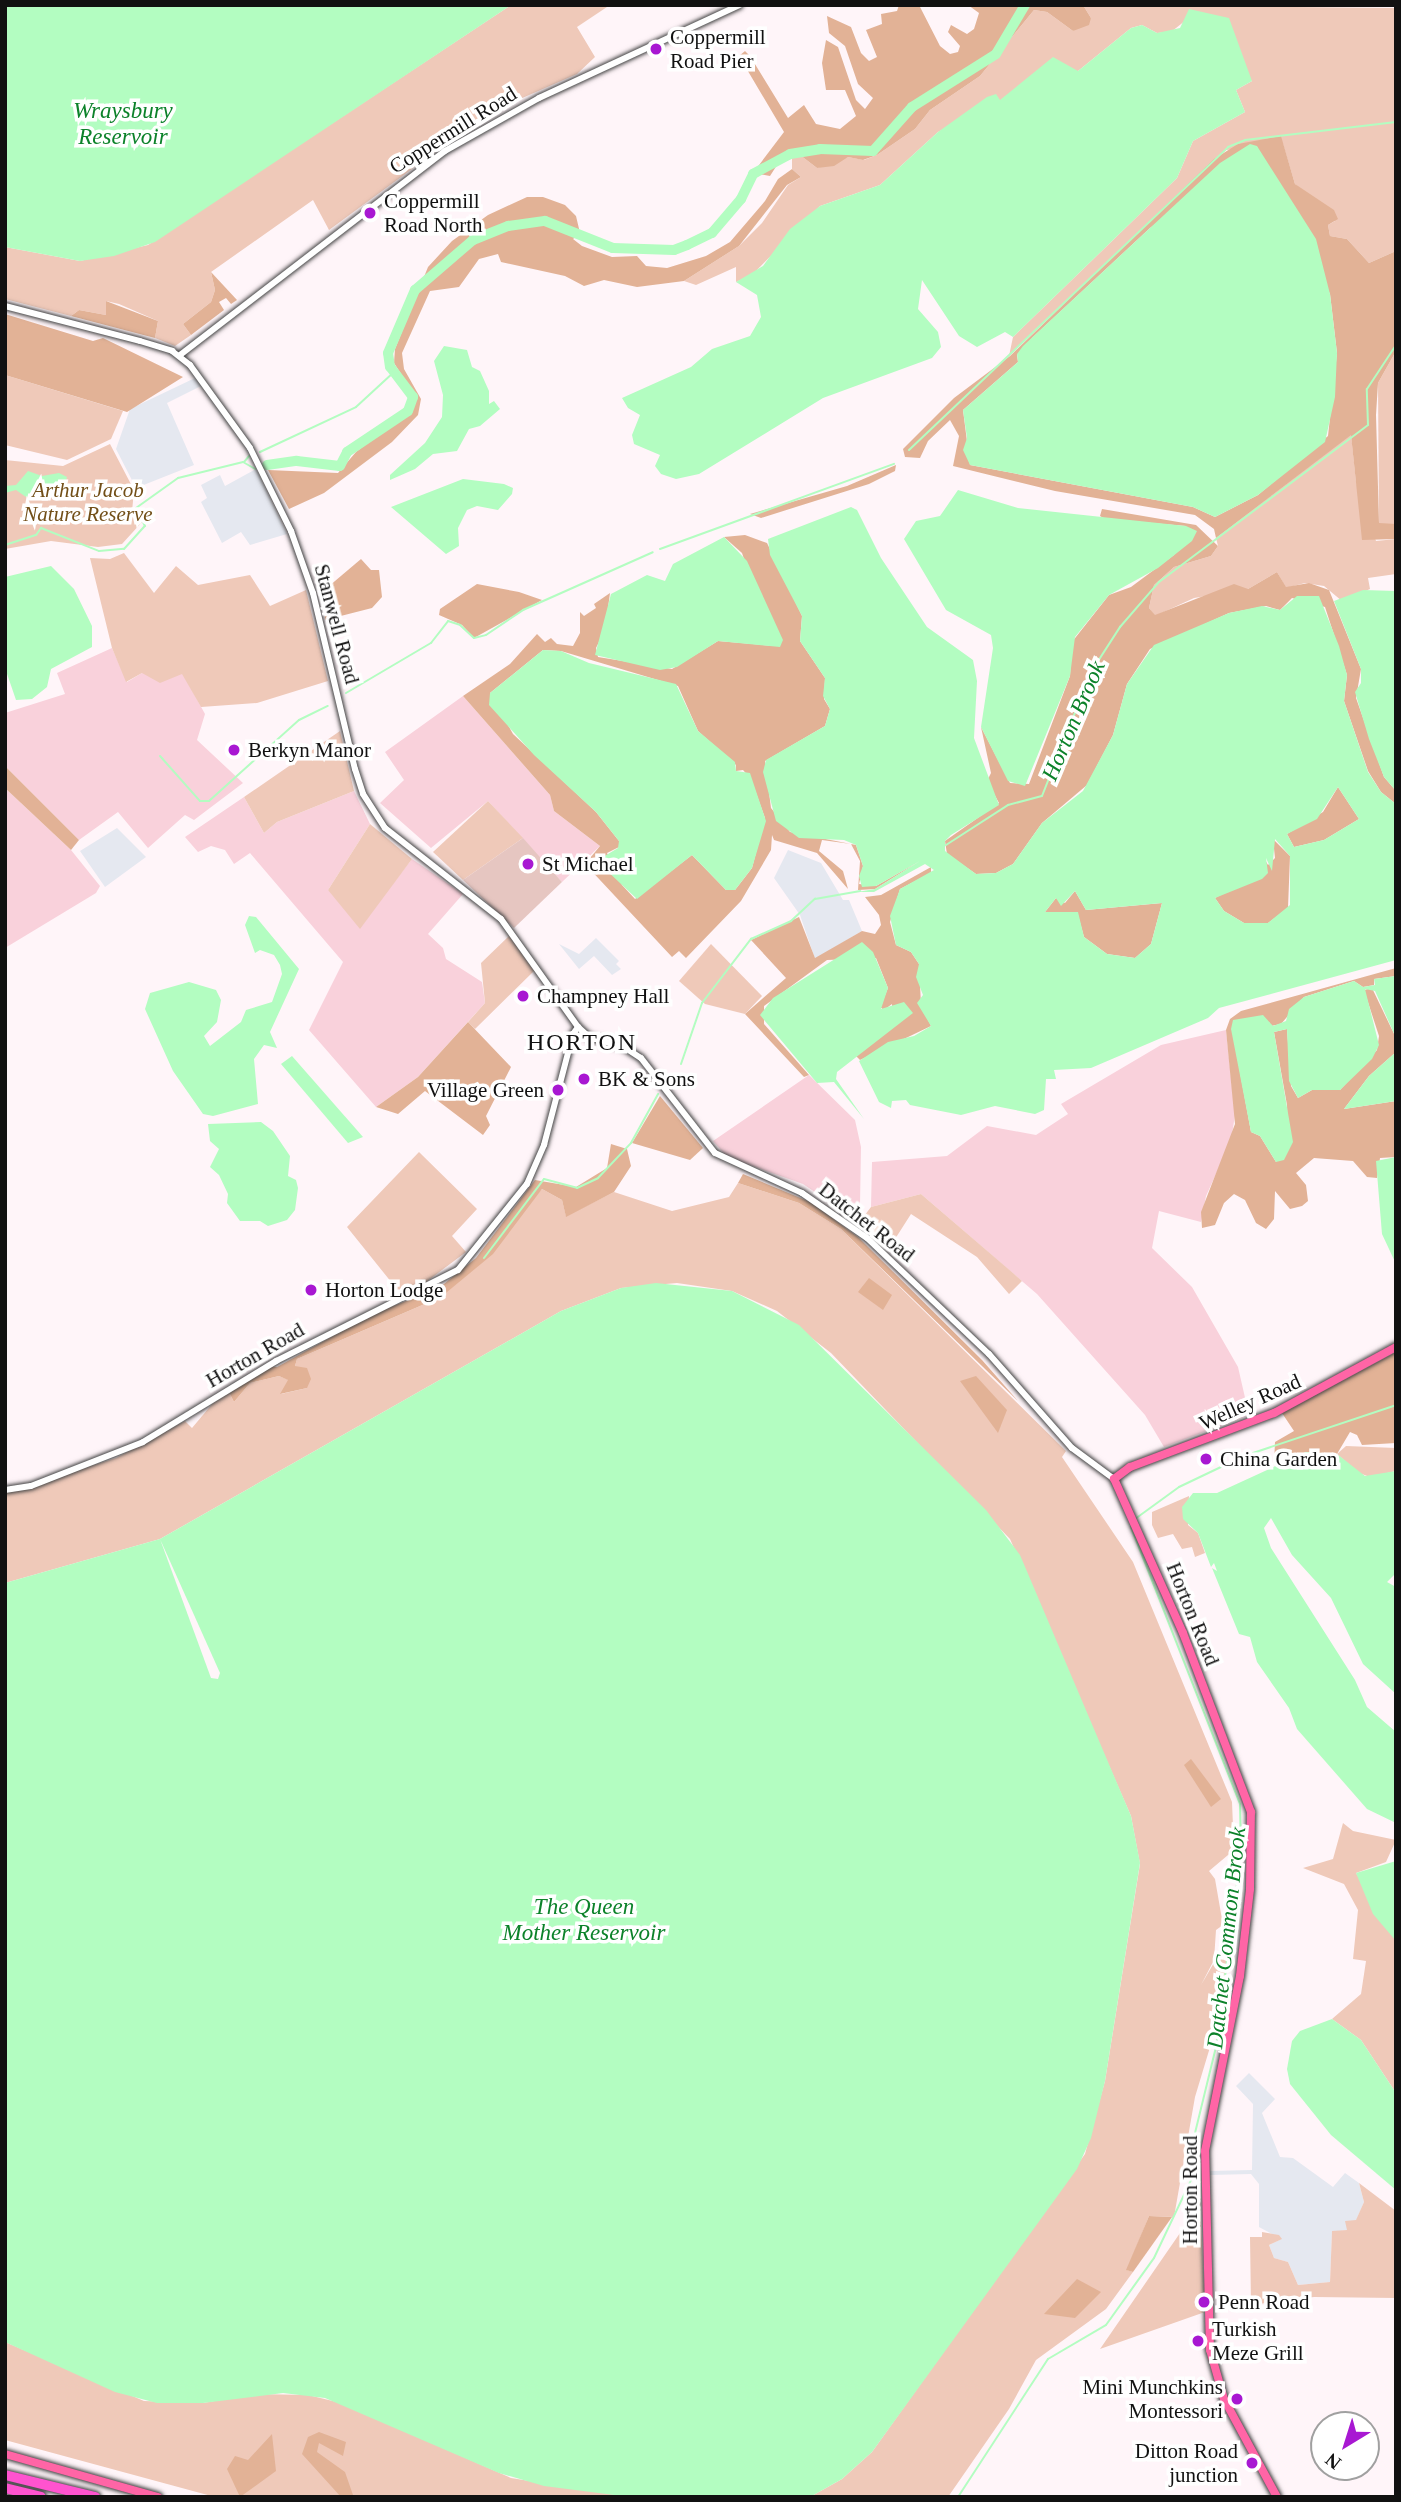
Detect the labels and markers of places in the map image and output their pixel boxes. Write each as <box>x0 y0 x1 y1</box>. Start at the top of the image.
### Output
place label: Coppermill Road Pier <box>670 24 766 74</box>
marker: Coppermill Road Pier <box>648 41 664 57</box>
place label: Coppermill Road North <box>384 188 483 238</box>
marker: Coppermill Road North <box>362 205 378 221</box>
place label: Berkyn Manor <box>248 737 371 763</box>
marker: Berkyn Manor <box>226 742 242 758</box>
place label: St Michael <box>542 851 634 877</box>
marker: St Michael <box>520 856 536 872</box>
place label: Champney Hall <box>537 983 669 1009</box>
marker: Champney Hall <box>515 988 531 1004</box>
place label: BK & Sons <box>598 1066 695 1092</box>
marker: BK & Sons <box>576 1071 592 1087</box>
place label: Village Green <box>427 1077 544 1103</box>
marker: Village Green <box>550 1082 566 1098</box>
place label: Horton Lodge <box>325 1277 443 1303</box>
marker: Horton Lodge <box>303 1282 319 1298</box>
place label: China Garden <box>1220 1446 1337 1472</box>
marker: China Garden <box>1198 1451 1214 1467</box>
place label: Penn Road <box>1218 2289 1310 2315</box>
marker: Penn Road <box>1196 2294 1212 2310</box>
place label: Turkish Meze Grill <box>1212 2316 1304 2366</box>
marker: Turkish Meze Grill <box>1190 2333 1206 2349</box>
place label: Mini Munchkins Montessori <box>1082 2374 1223 2424</box>
marker: Mini Munchkins Montessori <box>1229 2391 1245 2407</box>
place label: Ditton Road junction <box>1135 2438 1238 2488</box>
marker: Ditton Road junction <box>1244 2455 1260 2471</box>

